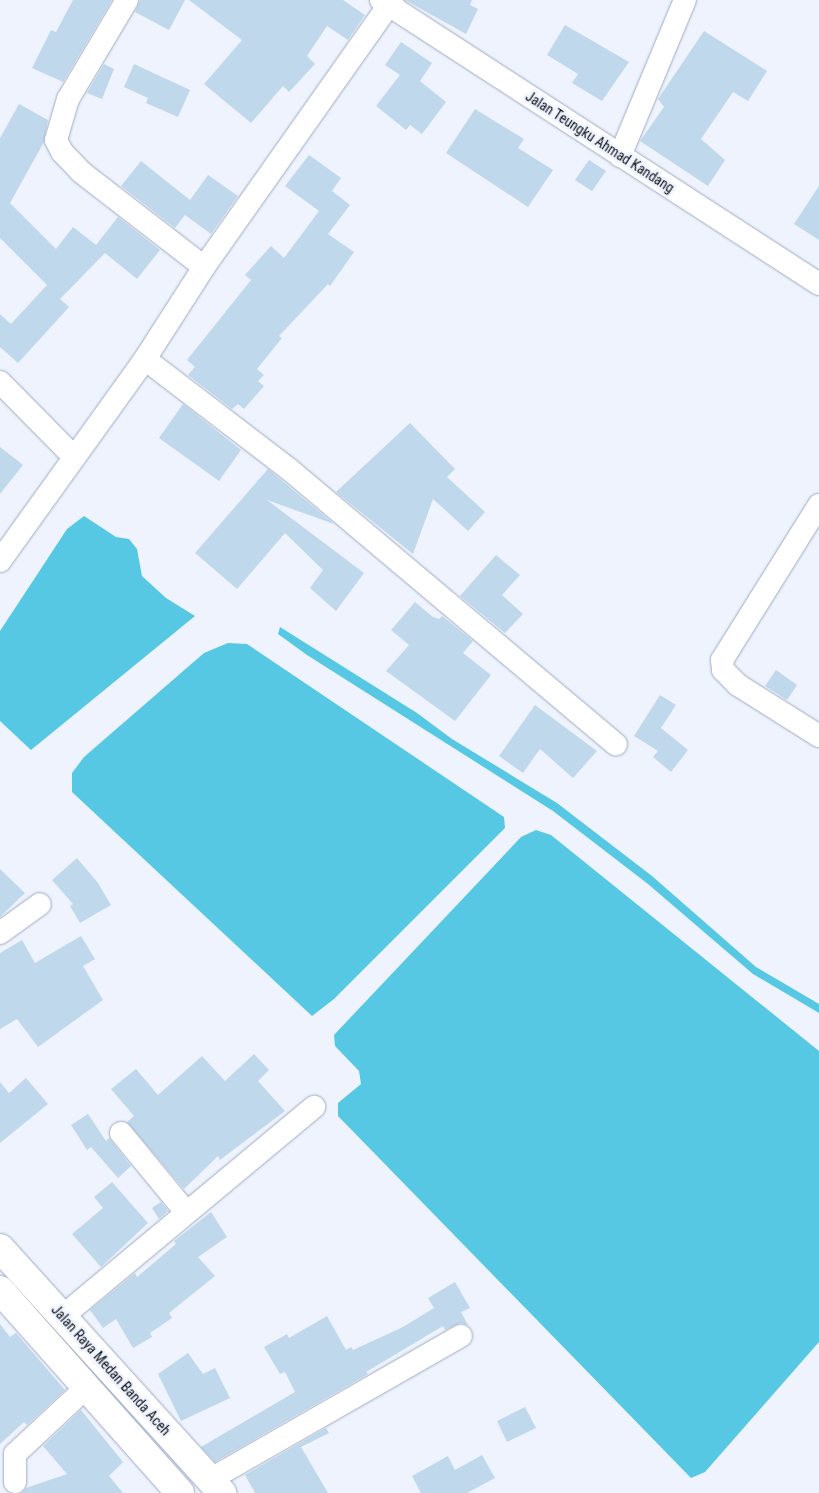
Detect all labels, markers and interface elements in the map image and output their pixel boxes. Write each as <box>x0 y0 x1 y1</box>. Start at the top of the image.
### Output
street label: Jalan Teungku Ahmad Kandang <box>522 88 678 196</box>
street label: Jalan Raya Medan Banda Aceh <box>48 1301 174 1439</box>

